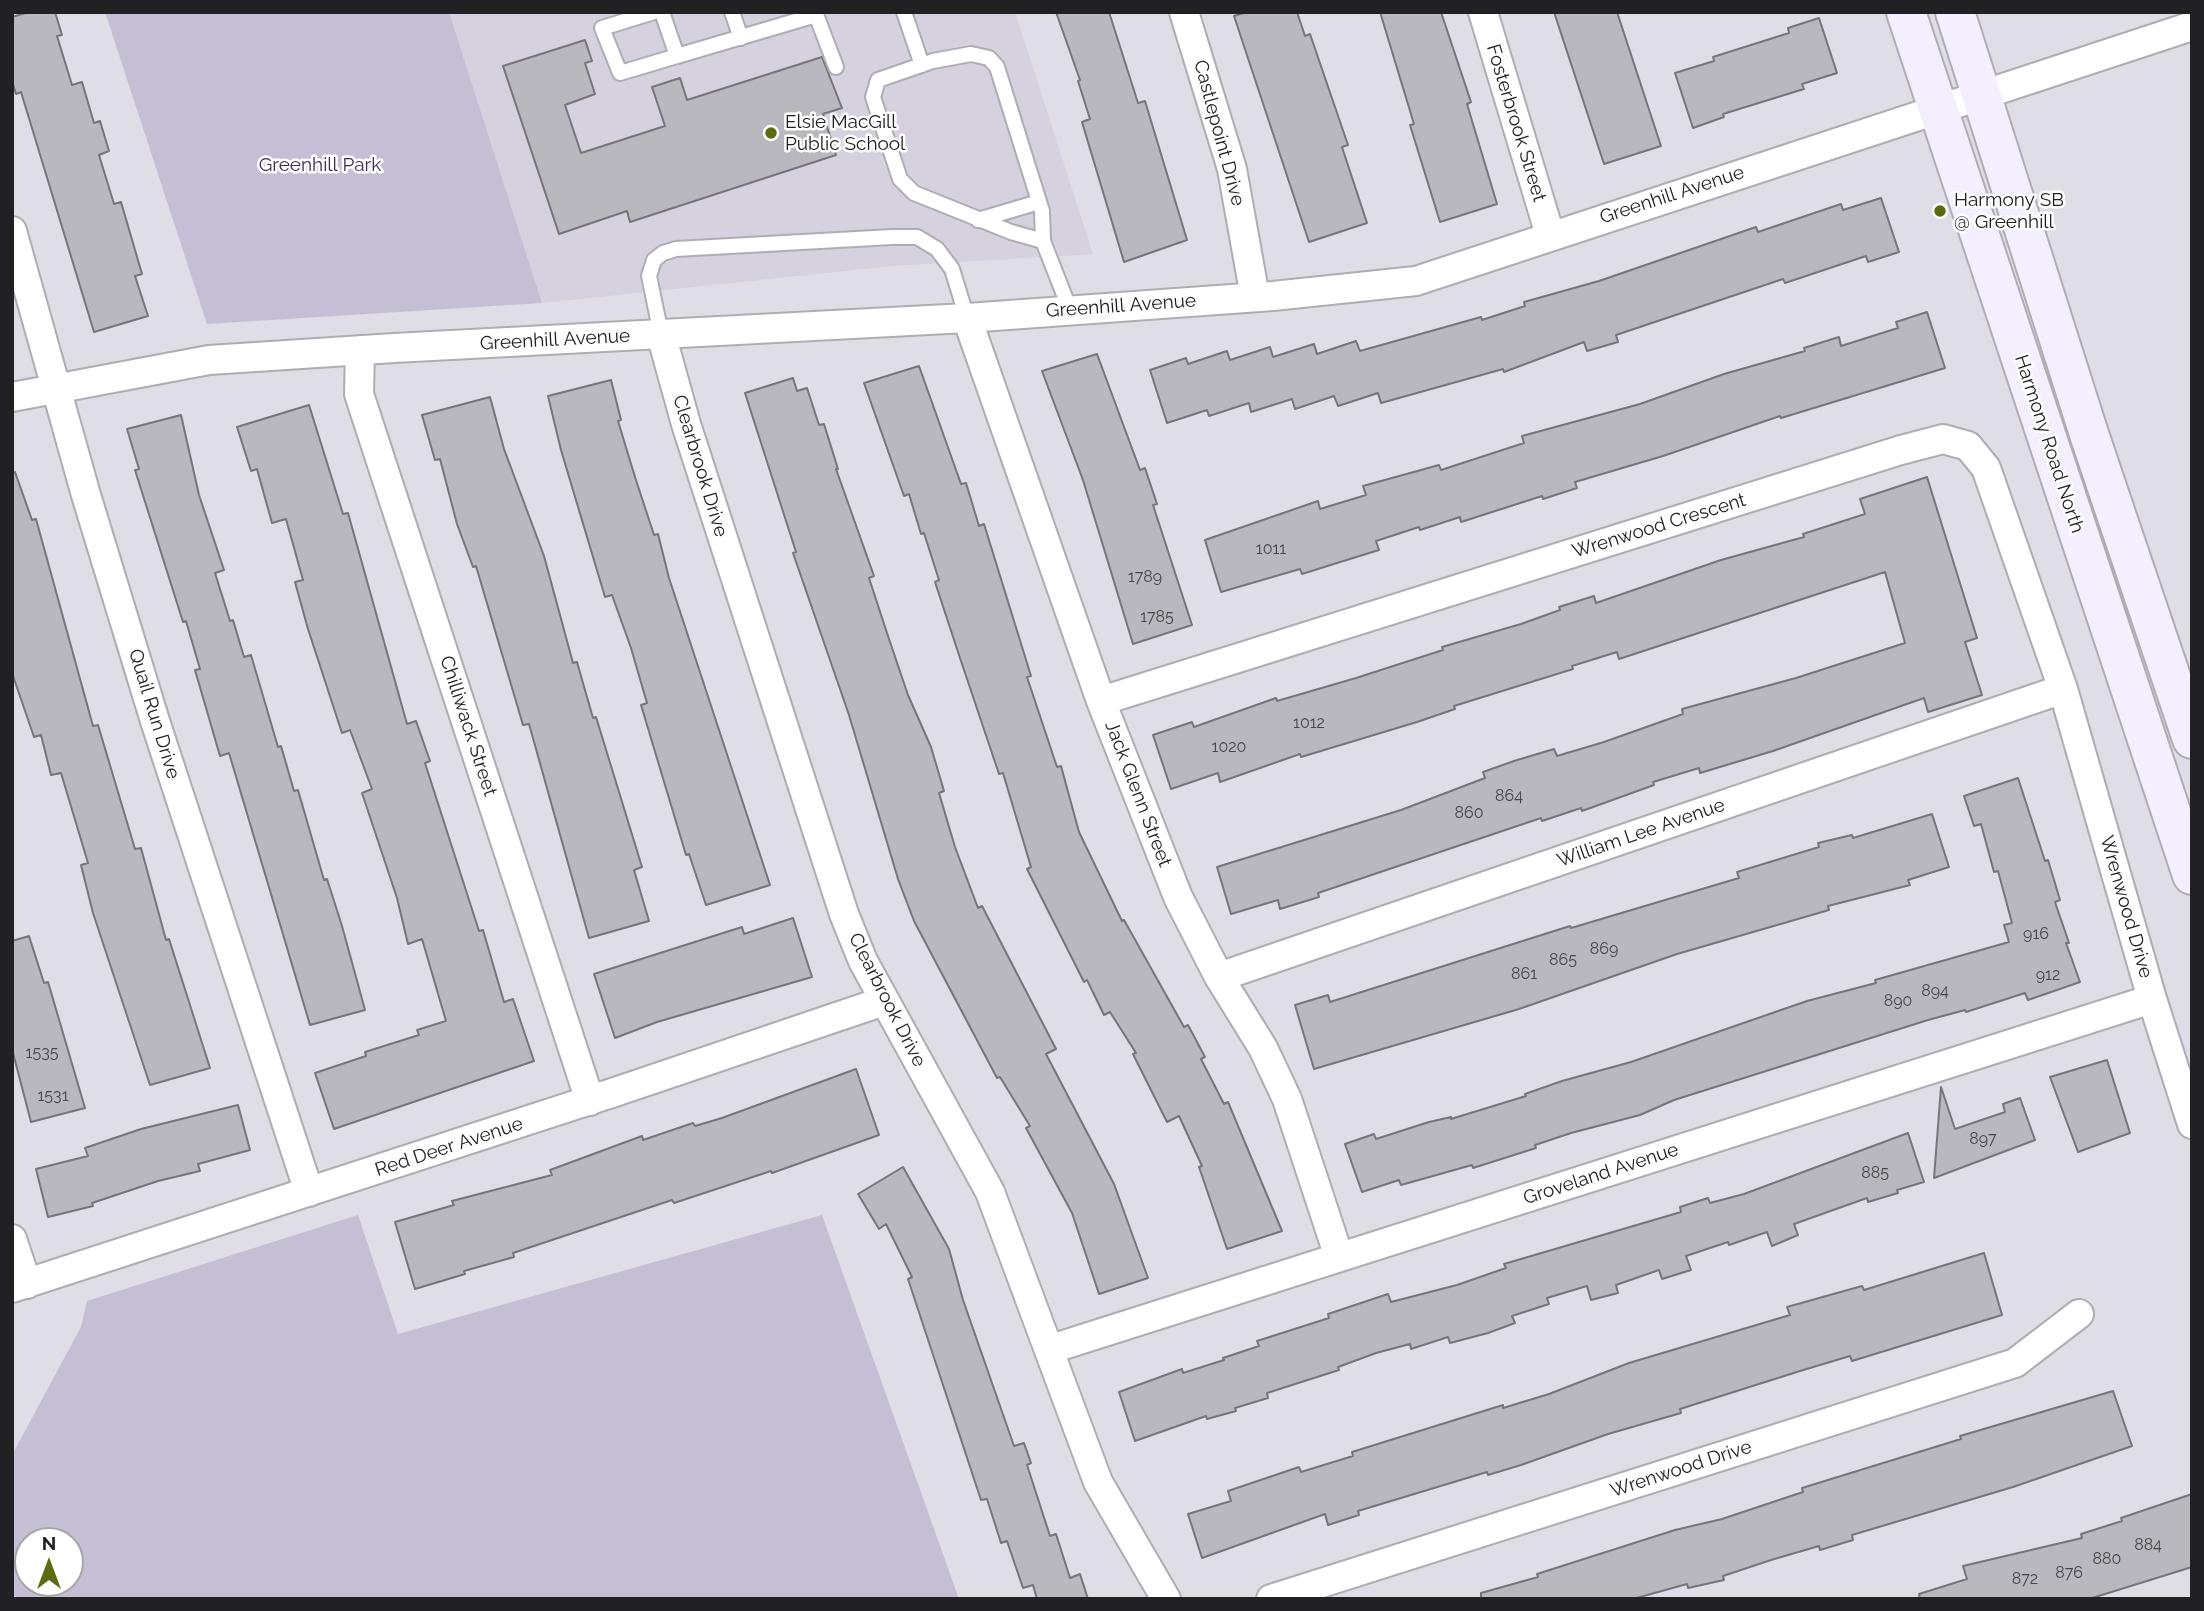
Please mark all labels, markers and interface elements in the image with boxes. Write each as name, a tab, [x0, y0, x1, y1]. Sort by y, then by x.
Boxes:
street label: Fosterbrook Street	[1481, 42, 1551, 204]
street label: Castlepoint Drive	[1189, 58, 1249, 208]
place label: Elsie MacGill Public School	[785, 111, 905, 155]
marker: Elsie MacGill Public School	[763, 125, 779, 141]
park label: Greenhill Park	[259, 154, 381, 176]
street label: Greenhill Avenue	[1597, 161, 1747, 229]
place label: Harmony SB @ Greenhill	[1954, 189, 2064, 233]
marker: Harmony SB @ Greenhill	[1932, 203, 1948, 219]
street label: Greenhill Avenue	[1045, 289, 1197, 323]
street label: Greenhill Avenue	[479, 325, 631, 355]
street label: Harmony Road North	[2009, 352, 2089, 536]
street label: Clearbrook Drive	[668, 392, 732, 540]
street label: Wrenwood Crescent	[1569, 489, 1749, 563]
house number: 1011	[1256, 539, 1286, 559]
house number: 1789	[1128, 567, 1162, 587]
house number: 1785	[1140, 607, 1174, 627]
street label: Quail Run Drive	[123, 646, 185, 782]
street label: Chilliwack Street	[435, 653, 501, 799]
house number: 1012	[1293, 713, 1325, 733]
street label: Jack Glenn Street	[1100, 718, 1176, 870]
house number: 1020	[1212, 737, 1246, 757]
house number: 864	[1495, 786, 1523, 806]
street label: William Lee Avenue	[1554, 794, 1728, 872]
house number: 860	[1455, 803, 1483, 823]
street label: Wrenwood Drive	[2095, 833, 2157, 981]
house number: 916	[2023, 924, 2049, 944]
street label: Clearbrook Drive	[843, 929, 931, 1071]
house number: 869	[1590, 939, 1618, 959]
house number: 865	[1549, 950, 1577, 970]
house number: 861	[1511, 964, 1537, 984]
house number: 912	[2036, 965, 2060, 985]
house number: 894	[1921, 981, 1949, 1001]
house number: 890	[1884, 991, 1912, 1011]
house number: 1535	[26, 1043, 58, 1063]
house number: 1531	[38, 1086, 68, 1106]
street label: Red Deer Avenue	[372, 1112, 526, 1182]
house number: 897	[1969, 1129, 1997, 1149]
street label: Groveland Avenue	[1521, 1138, 1681, 1210]
house number: 885	[1861, 1163, 1889, 1183]
street label: Wrenwood Drive	[1607, 1435, 1755, 1503]
north arrow	[14, 1527, 84, 1597]
text: N	[42, 1532, 56, 1554]
house number: 884	[2134, 1535, 2162, 1555]
house number: 880	[2093, 1549, 2121, 1569]
house number: 876	[2055, 1563, 2083, 1583]
house number: 872	[2012, 1569, 2038, 1589]

